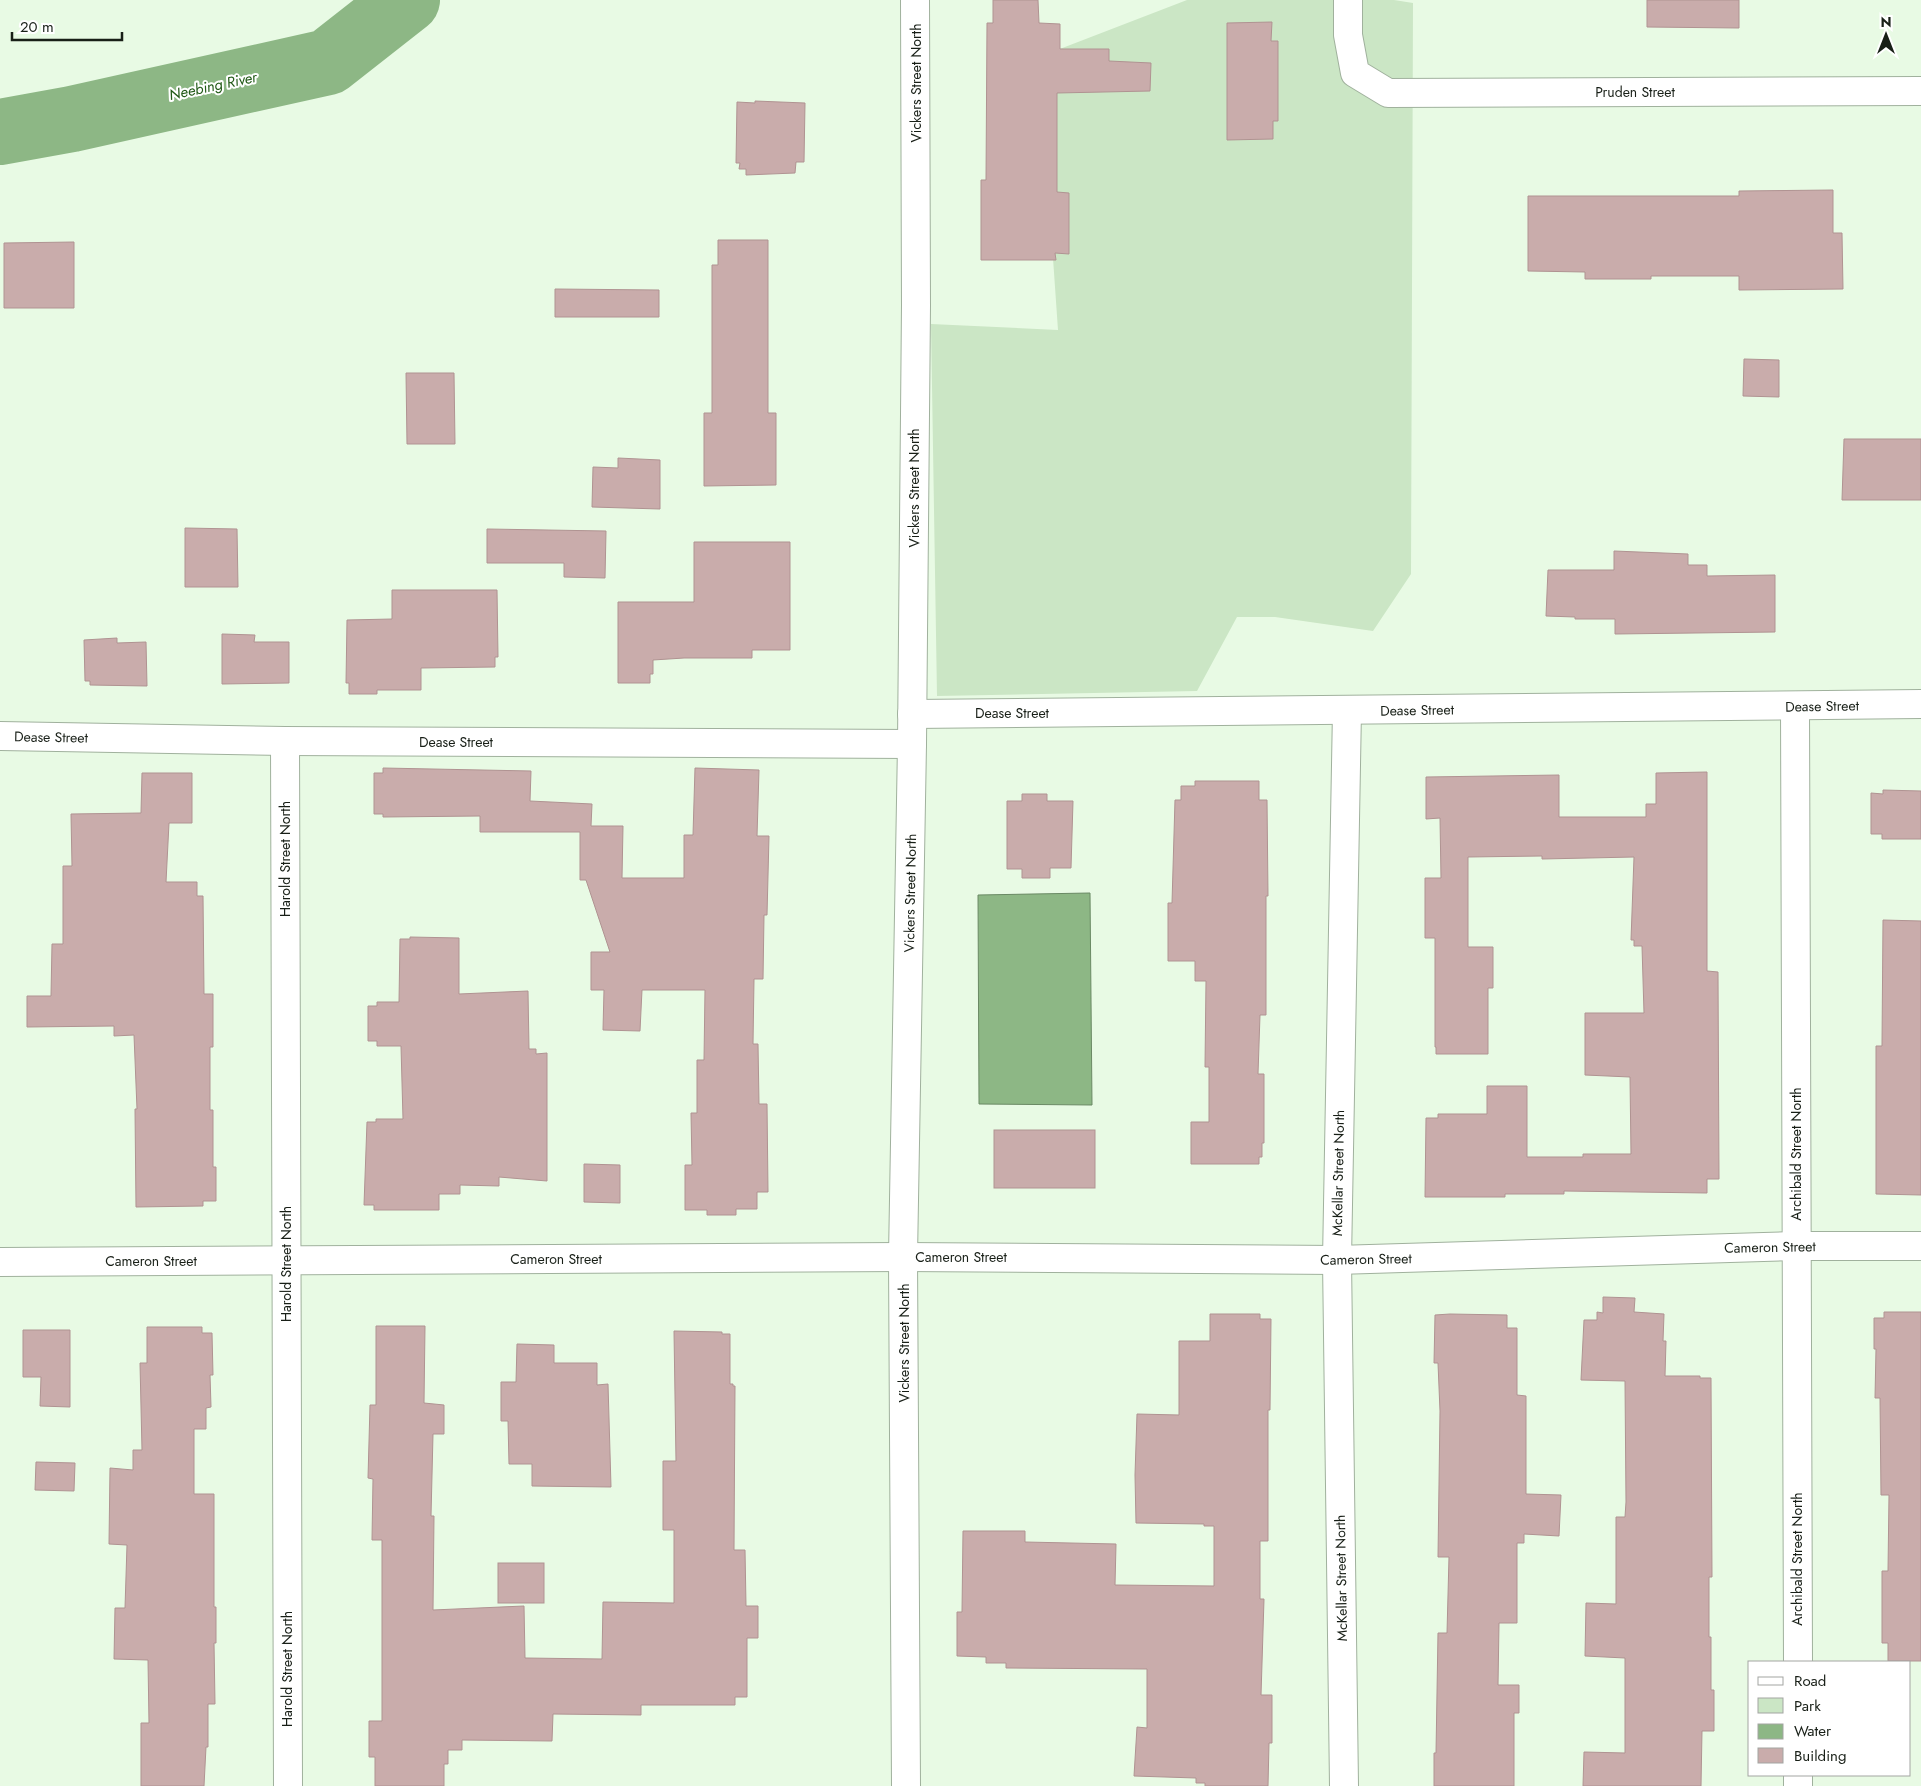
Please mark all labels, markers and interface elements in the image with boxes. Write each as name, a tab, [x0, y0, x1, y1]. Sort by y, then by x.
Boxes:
scale bar	[12, 10, 122, 42]
north arrow	[1861, 10, 1911, 60]
text: N	[1880, 12, 1892, 32]
text: 20 m	[20, 16, 54, 38]
street label: Vickers Street North	[906, 24, 926, 143]
water label: Neebing River	[167, 66, 260, 106]
street label: Pruden Street	[1595, 82, 1675, 102]
street label: Vickers Street North	[904, 429, 924, 548]
street label: Dease Street	[1785, 695, 1860, 717]
street label: Dease Street	[1380, 699, 1455, 721]
street label: Dease Street	[975, 703, 1050, 723]
street label: Dease Street	[14, 726, 89, 748]
street label: Dease Street	[419, 732, 494, 752]
street label: Harold Street North	[275, 801, 295, 917]
street label: Vickers Street North	[899, 833, 921, 953]
street label: Archibald Street North	[1786, 1087, 1806, 1221]
street label: McKellar Street North	[1327, 1110, 1349, 1236]
street label: Harold Street North	[276, 1206, 296, 1322]
street label: Cameron Street	[1724, 1236, 1817, 1258]
street label: Cameron Street	[915, 1247, 1007, 1267]
street label: Cameron Street	[1320, 1248, 1413, 1270]
street label: Cameron Street	[510, 1249, 602, 1269]
street label: Cameron Street	[105, 1251, 197, 1271]
street label: Vickers Street North	[894, 1284, 914, 1403]
street label: Archibald Street North	[1787, 1492, 1807, 1626]
street label: McKellar Street North	[1330, 1515, 1352, 1641]
street label: Harold Street North	[277, 1611, 297, 1727]
legend	[1748, 1661, 1911, 1776]
text: Road	[1794, 1670, 1826, 1692]
text: Park	[1794, 1695, 1821, 1717]
text: Water	[1794, 1720, 1832, 1742]
text: Building	[1794, 1745, 1846, 1767]

